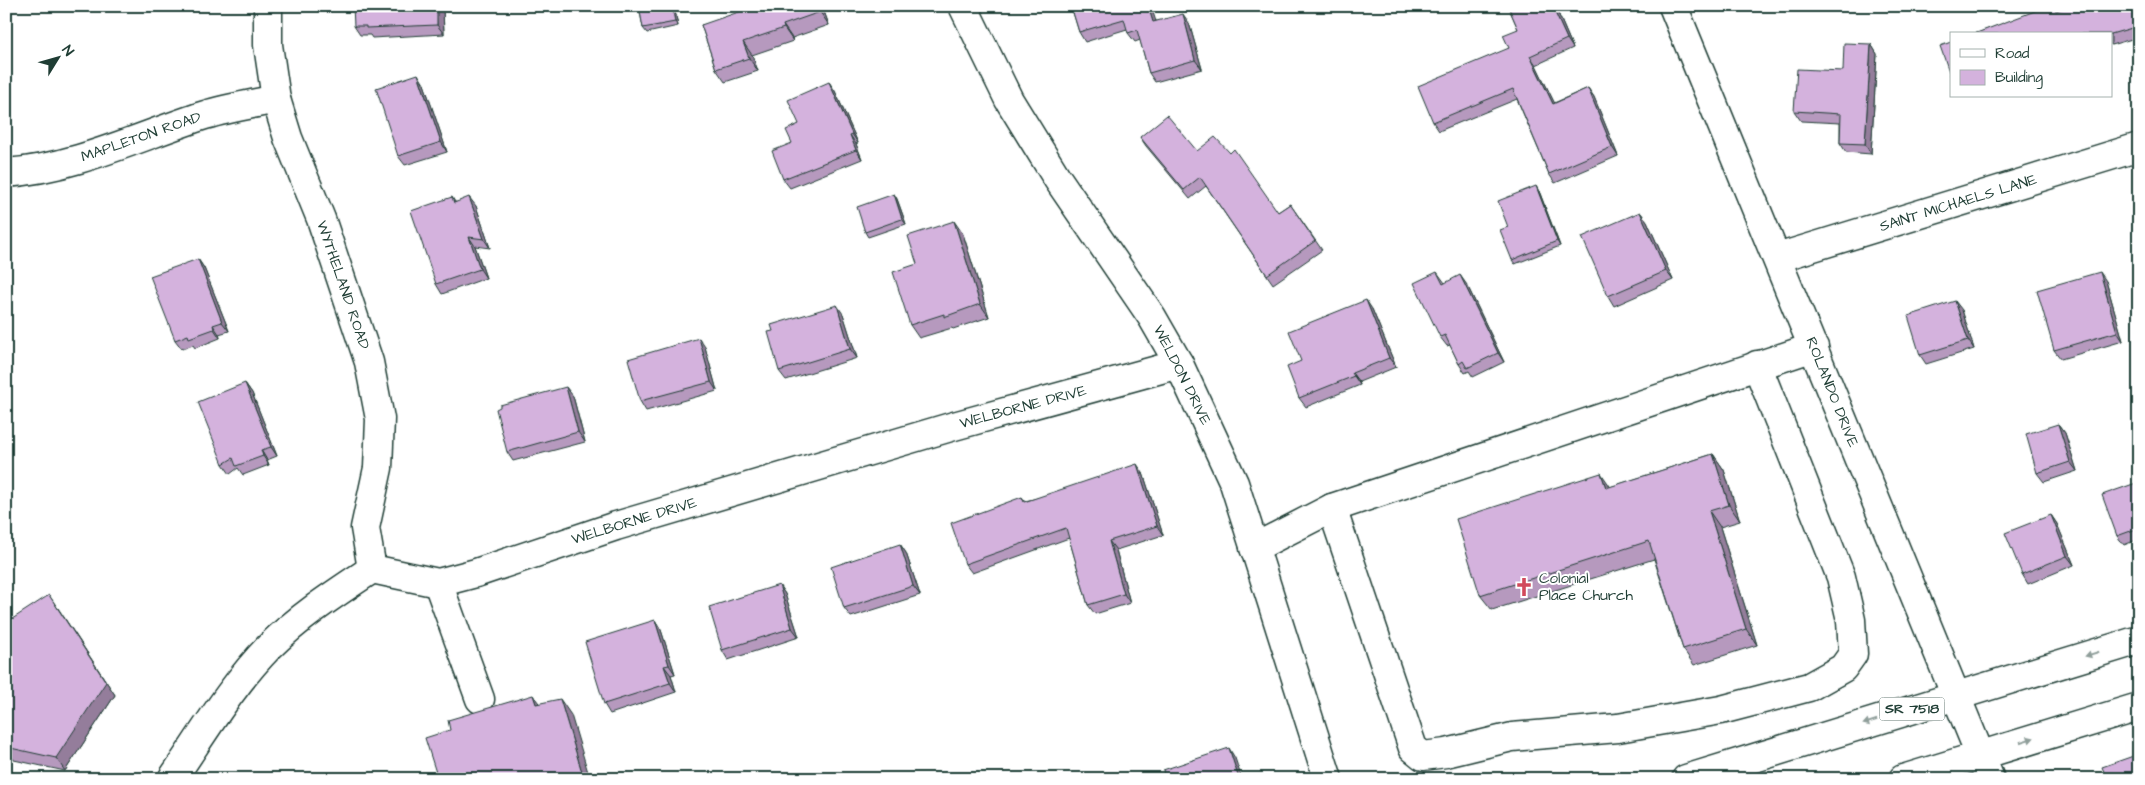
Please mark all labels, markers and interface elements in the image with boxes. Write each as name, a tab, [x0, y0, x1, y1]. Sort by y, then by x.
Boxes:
north arrow	[32, 32, 82, 82]
legend	[1950, 32, 2112, 98]
text: N	[57, 41, 78, 60]
text: Road	[1995, 43, 2030, 64]
text: Building	[1995, 67, 2043, 89]
street label: MAPLETON ROAD	[78, 107, 204, 167]
street label: SAINT MICHAELS LANE	[1877, 169, 2039, 237]
street label: WYTHELAND ROAD	[311, 218, 375, 352]
street label: WELDON DRIVE	[1148, 321, 1216, 429]
street label: ROLANDO DRIVE	[1800, 334, 1864, 450]
street label: WELBORNE DRIVE	[957, 380, 1089, 434]
street label: WELBORNE DRIVE	[569, 492, 699, 550]
place label: Colonial Place Church	[1539, 568, 1634, 606]
church icon: Colonial Place Church	[1513, 576, 1535, 598]
one-way arrow	[2084, 650, 2099, 658]
road number: SR 7518	[1880, 698, 1944, 721]
one-way arrow	[1862, 719, 1877, 727]
one-way arrow	[2020, 736, 2035, 744]

